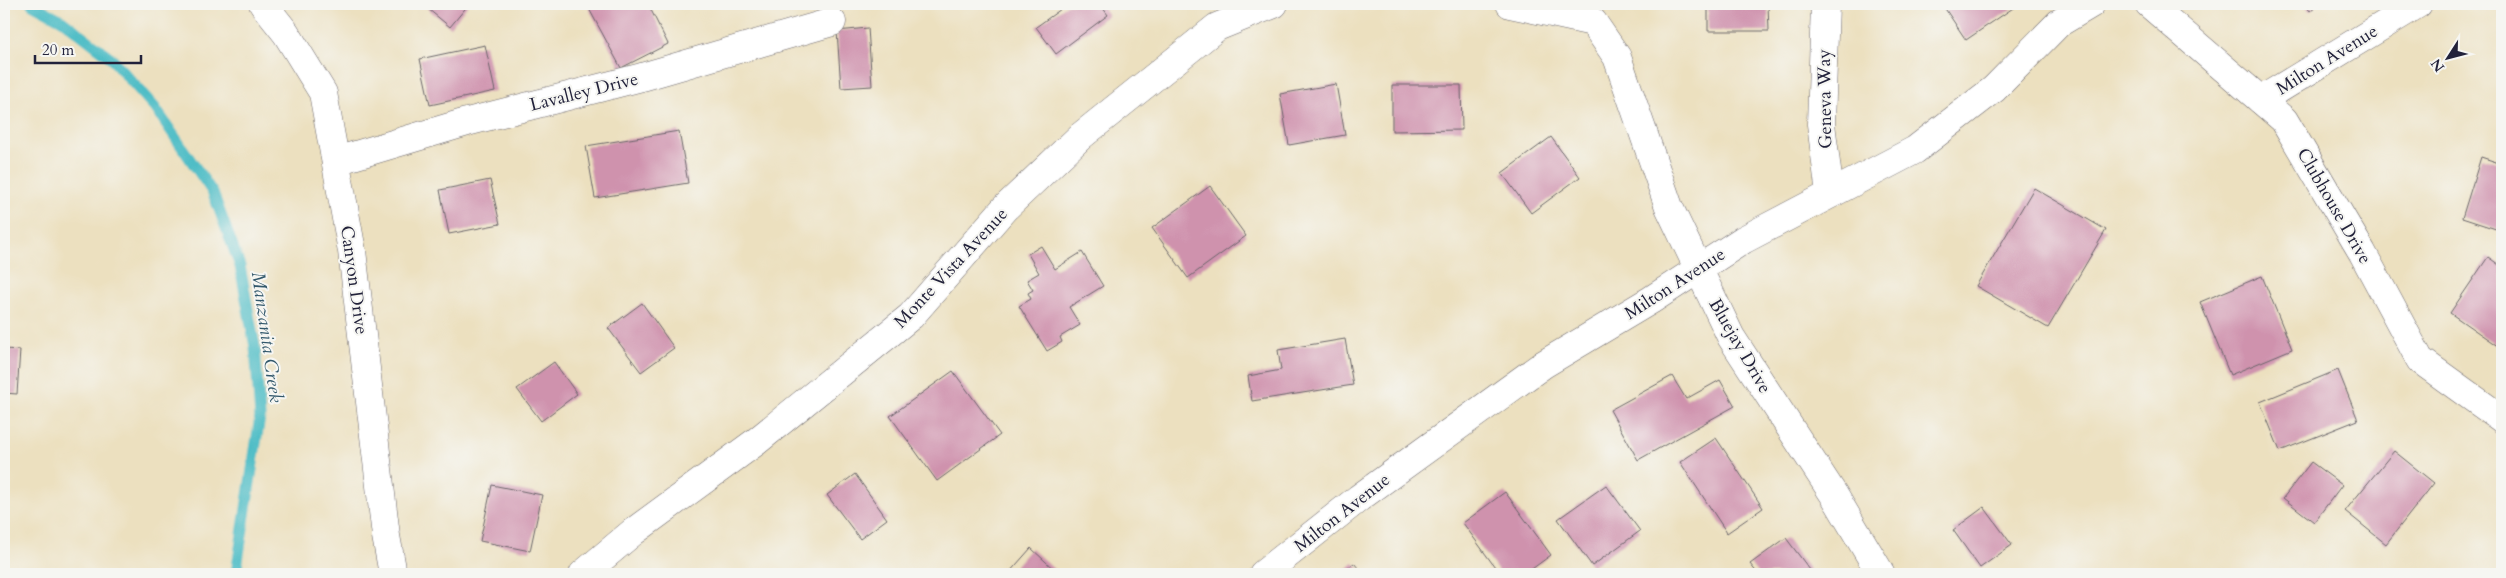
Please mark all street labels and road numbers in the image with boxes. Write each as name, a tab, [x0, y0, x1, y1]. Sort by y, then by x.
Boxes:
street label: Milton Avenue	[2271, 19, 2383, 101]
street label: Geneva Way	[1812, 48, 1838, 149]
street label: Lavalley Drive	[527, 66, 641, 118]
street label: Clubhouse Drive	[2291, 143, 2377, 269]
street label: Monte Vista Avenue	[888, 202, 1014, 334]
street label: Canyon Drive	[334, 224, 374, 336]
street label: Milton Avenue	[1620, 242, 1730, 326]
street label: Bluejay Drive	[1703, 294, 1777, 398]
street label: Milton Avenue	[1289, 468, 1395, 558]

